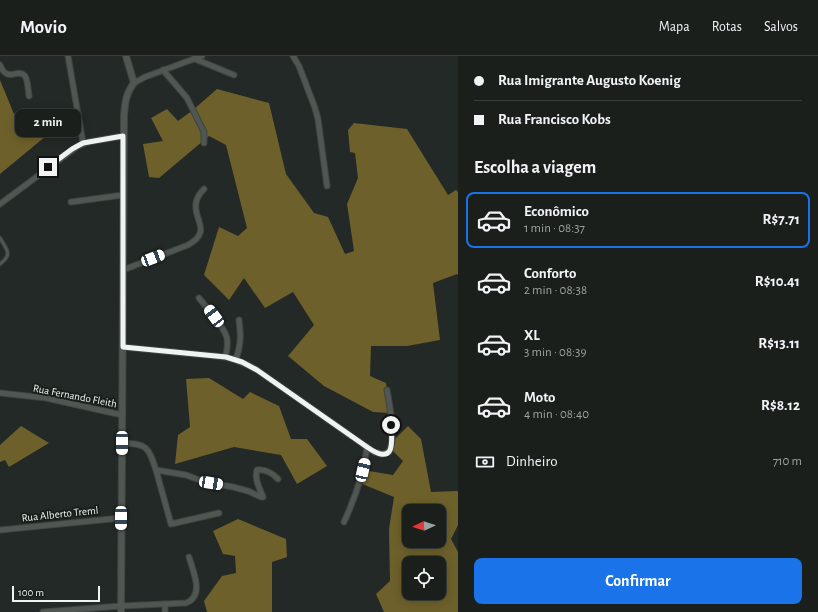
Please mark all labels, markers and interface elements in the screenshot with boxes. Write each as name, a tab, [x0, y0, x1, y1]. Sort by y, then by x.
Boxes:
text: Movio	[20, 18, 67, 37]
text: Mapa	[659, 20, 690, 34]
text: Rotas	[712, 20, 742, 34]
text: Salvos	[764, 20, 798, 34]
text: Rua Imigrante Augusto Koenig	[498, 73, 681, 88]
callout: 2 min	[15, 109, 81, 137]
text: Rua Francisco Kobs	[498, 112, 611, 127]
text: 2 min	[34, 116, 62, 129]
route end	[39, 158, 57, 176]
text: Escolha a viagem	[474, 159, 596, 177]
icon: car	[476, 202, 512, 238]
text: Econômico	[524, 204, 589, 219]
text: R$7.71	[763, 212, 800, 227]
text: 1 min · 08:37	[524, 222, 585, 235]
car	[140, 248, 166, 268]
icon: car	[476, 264, 512, 300]
text: Conforto	[524, 266, 576, 281]
text: R$10.41	[755, 274, 800, 289]
text: 2 min · 08:38	[524, 284, 587, 297]
car	[202, 303, 226, 329]
icon: car	[476, 326, 512, 362]
text: XL	[524, 328, 540, 343]
text: R$13.11	[758, 336, 800, 351]
text: 3 min · 08:39	[524, 346, 587, 359]
street label: Rua Fernando Fleith	[32, 382, 118, 410]
icon: car	[476, 388, 512, 424]
text: Moto	[524, 390, 556, 405]
text: R$8.12	[761, 398, 800, 413]
text: 4 min · 08:40	[524, 408, 589, 421]
route start	[382, 416, 400, 434]
car	[116, 431, 128, 455]
icon: cash	[474, 451, 496, 473]
text: Dinheiro	[506, 454, 558, 469]
text: 710 m	[773, 455, 802, 468]
car	[354, 457, 372, 483]
car	[198, 475, 224, 491]
street label: Rua Alberto Treml	[21, 504, 99, 524]
north arrow	[402, 504, 446, 548]
map controls	[402, 504, 446, 600]
car	[115, 506, 127, 530]
button: locate	[402, 556, 446, 600]
button: Confirmar	[474, 558, 802, 604]
scale bar	[12, 584, 100, 603]
text: 100 m	[18, 587, 44, 598]

